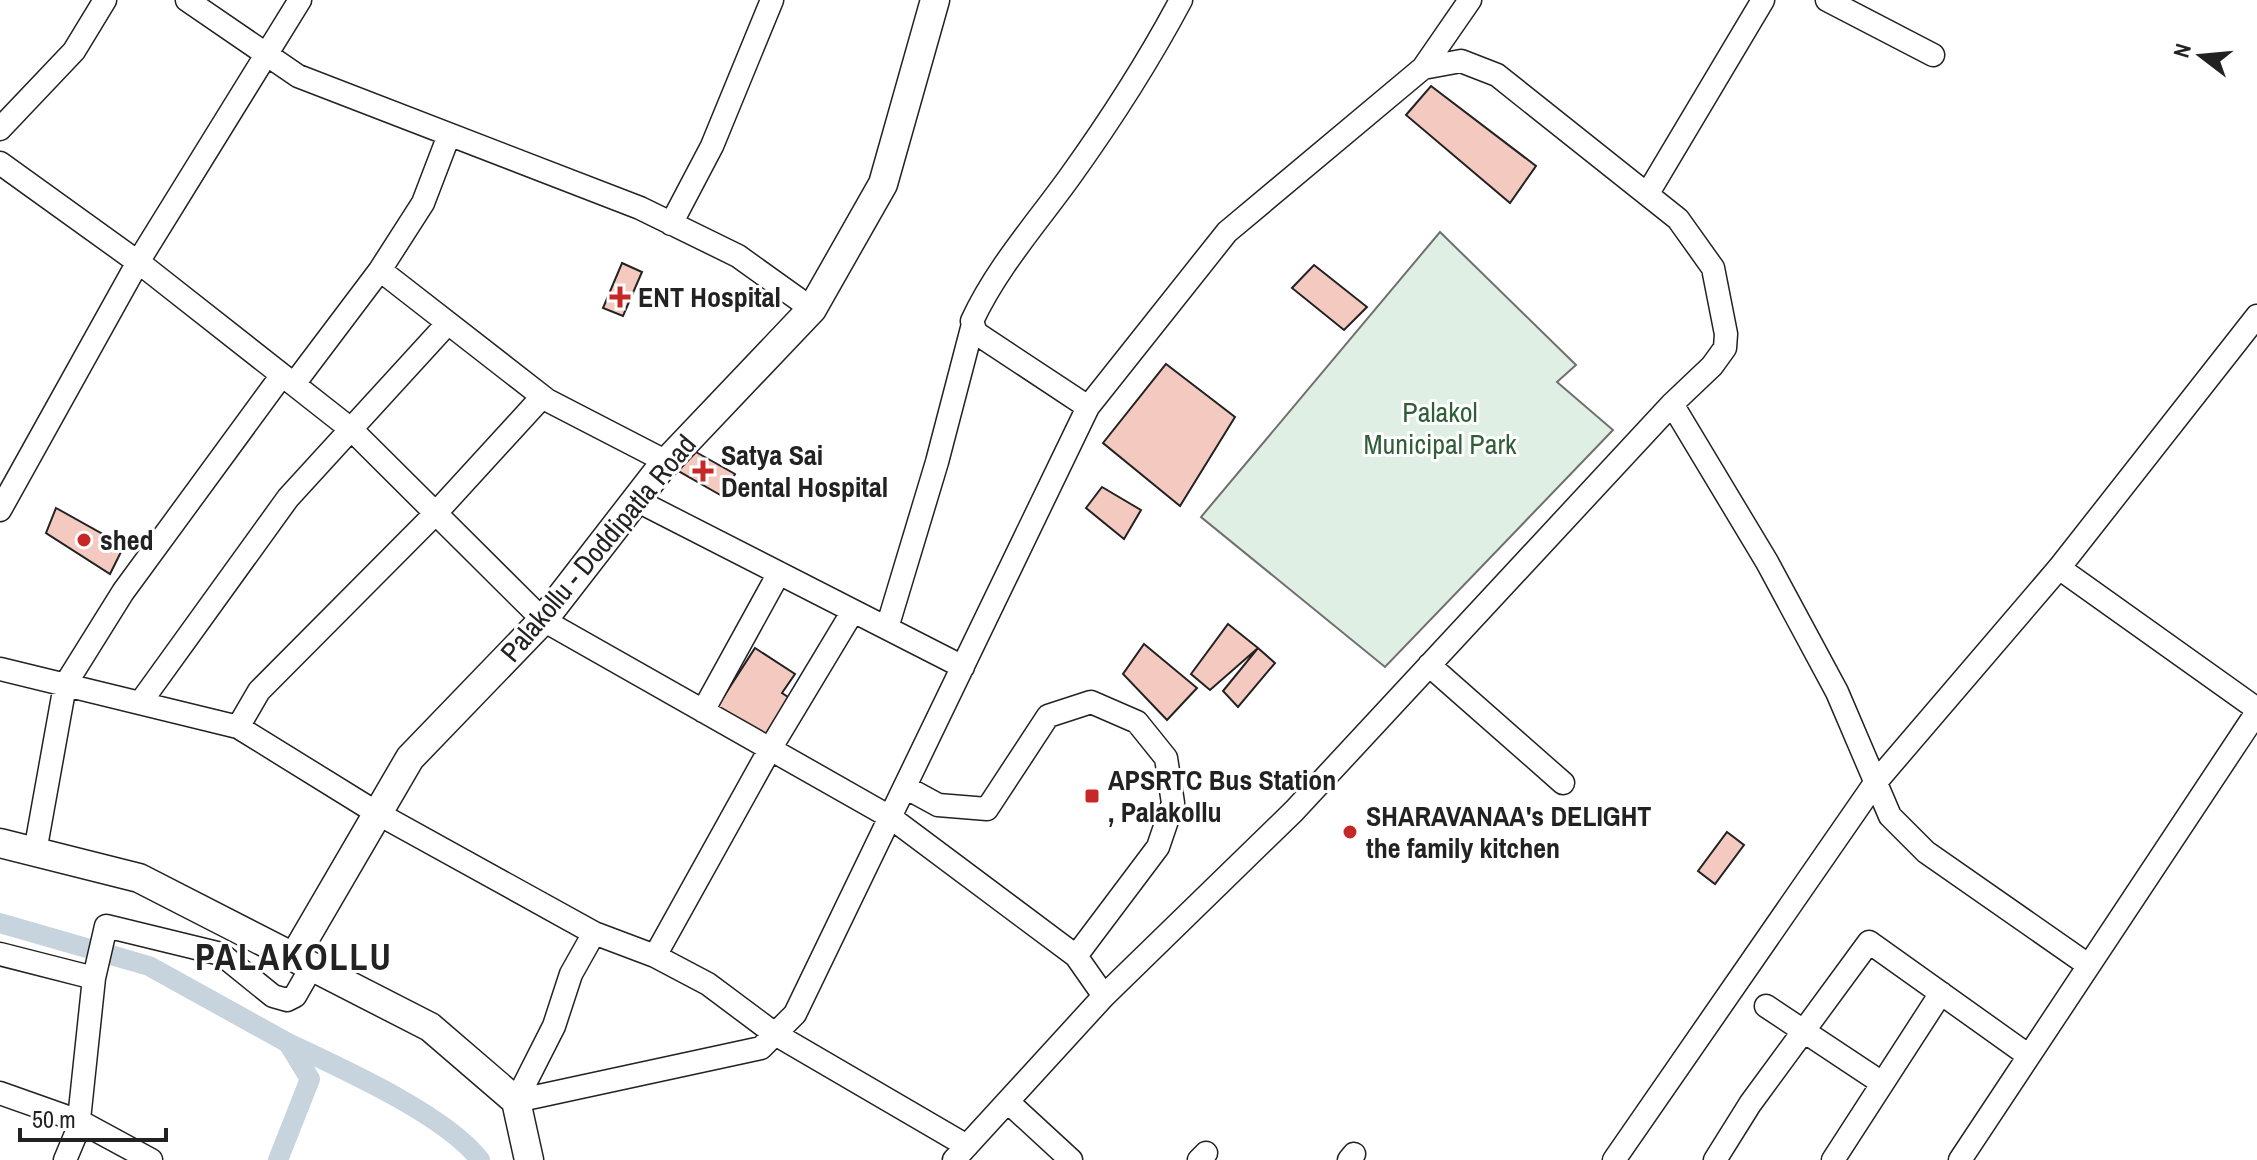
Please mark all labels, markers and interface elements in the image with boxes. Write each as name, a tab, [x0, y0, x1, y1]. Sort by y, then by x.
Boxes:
north arrow	[2161, 16, 2241, 96]
text: N	[2166, 40, 2198, 61]
place label: ENT Hospital	[638, 278, 781, 316]
marker: ENT Hospital	[609, 286, 631, 308]
park label: Palakol Municipal Park	[1363, 393, 1517, 463]
street label: Palakollu - Doddipatla Road	[492, 426, 704, 670]
place label: Satya Sai Dental Hospital	[721, 436, 888, 506]
marker: Satya Sai Dental Hospital	[692, 460, 714, 482]
place label: shed	[100, 521, 154, 559]
marker: shed	[75, 531, 93, 549]
place label: APSRTC Bus Station , Palakollu	[1108, 761, 1336, 831]
marker: APSRTC Bus Station , Palakollu	[1083, 787, 1101, 805]
place label: SHARAVANAA's DELIGHT the family kitchen	[1366, 797, 1651, 867]
marker: SHARAVANAA's DELIGHT the family kitchen	[1341, 823, 1359, 841]
district label: PALAKOLLU	[195, 933, 393, 981]
scale bar	[20, 1092, 166, 1142]
text: 50 m	[32, 1103, 76, 1135]

